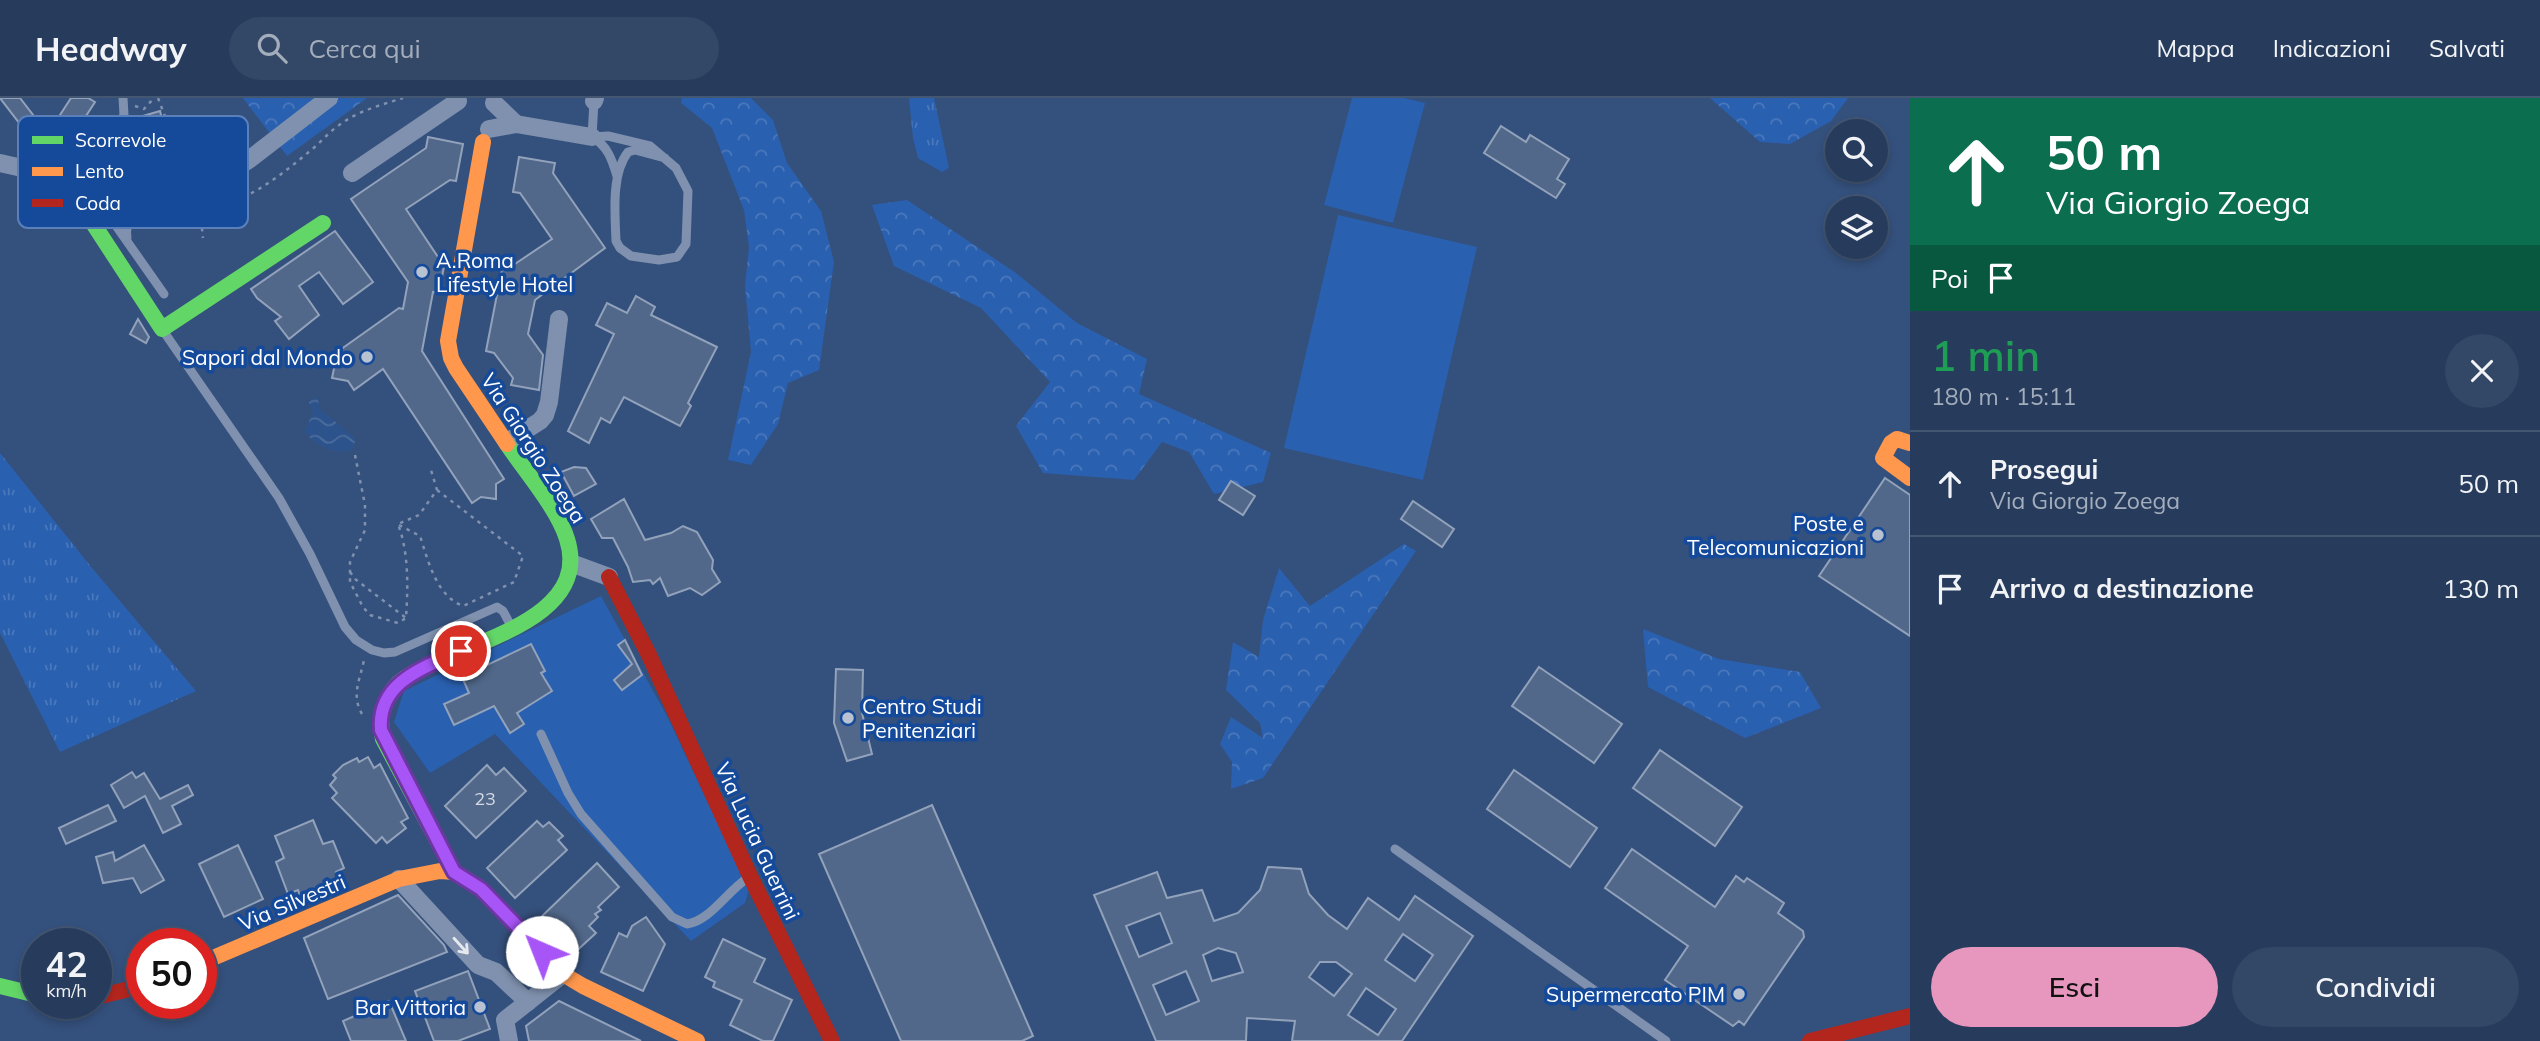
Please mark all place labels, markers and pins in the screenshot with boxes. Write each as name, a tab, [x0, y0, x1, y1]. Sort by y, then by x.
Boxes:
place label: A.Roma Lifestyle Hotel	[436, 247, 573, 297]
marker: A.Roma Lifestyle Hotel	[414, 264, 430, 280]
place label: Sapori dal Mondo	[182, 344, 353, 370]
marker: Sapori dal Mondo	[359, 349, 375, 365]
place label: Poste e Telecomunicazioni	[1687, 510, 1864, 560]
marker: Poste e Telecomunicazioni	[1870, 527, 1886, 543]
pin	[431, 621, 491, 681]
place label: Centro Studi Penitenziari	[862, 693, 982, 743]
marker: Centro Studi Penitenziari	[840, 710, 856, 726]
place label: Supermercato PIM	[1546, 981, 1725, 1007]
marker: Supermercato PIM	[1731, 986, 1747, 1002]
place label: Bar Vittoria	[355, 994, 466, 1020]
marker: Bar Vittoria	[472, 999, 488, 1015]

